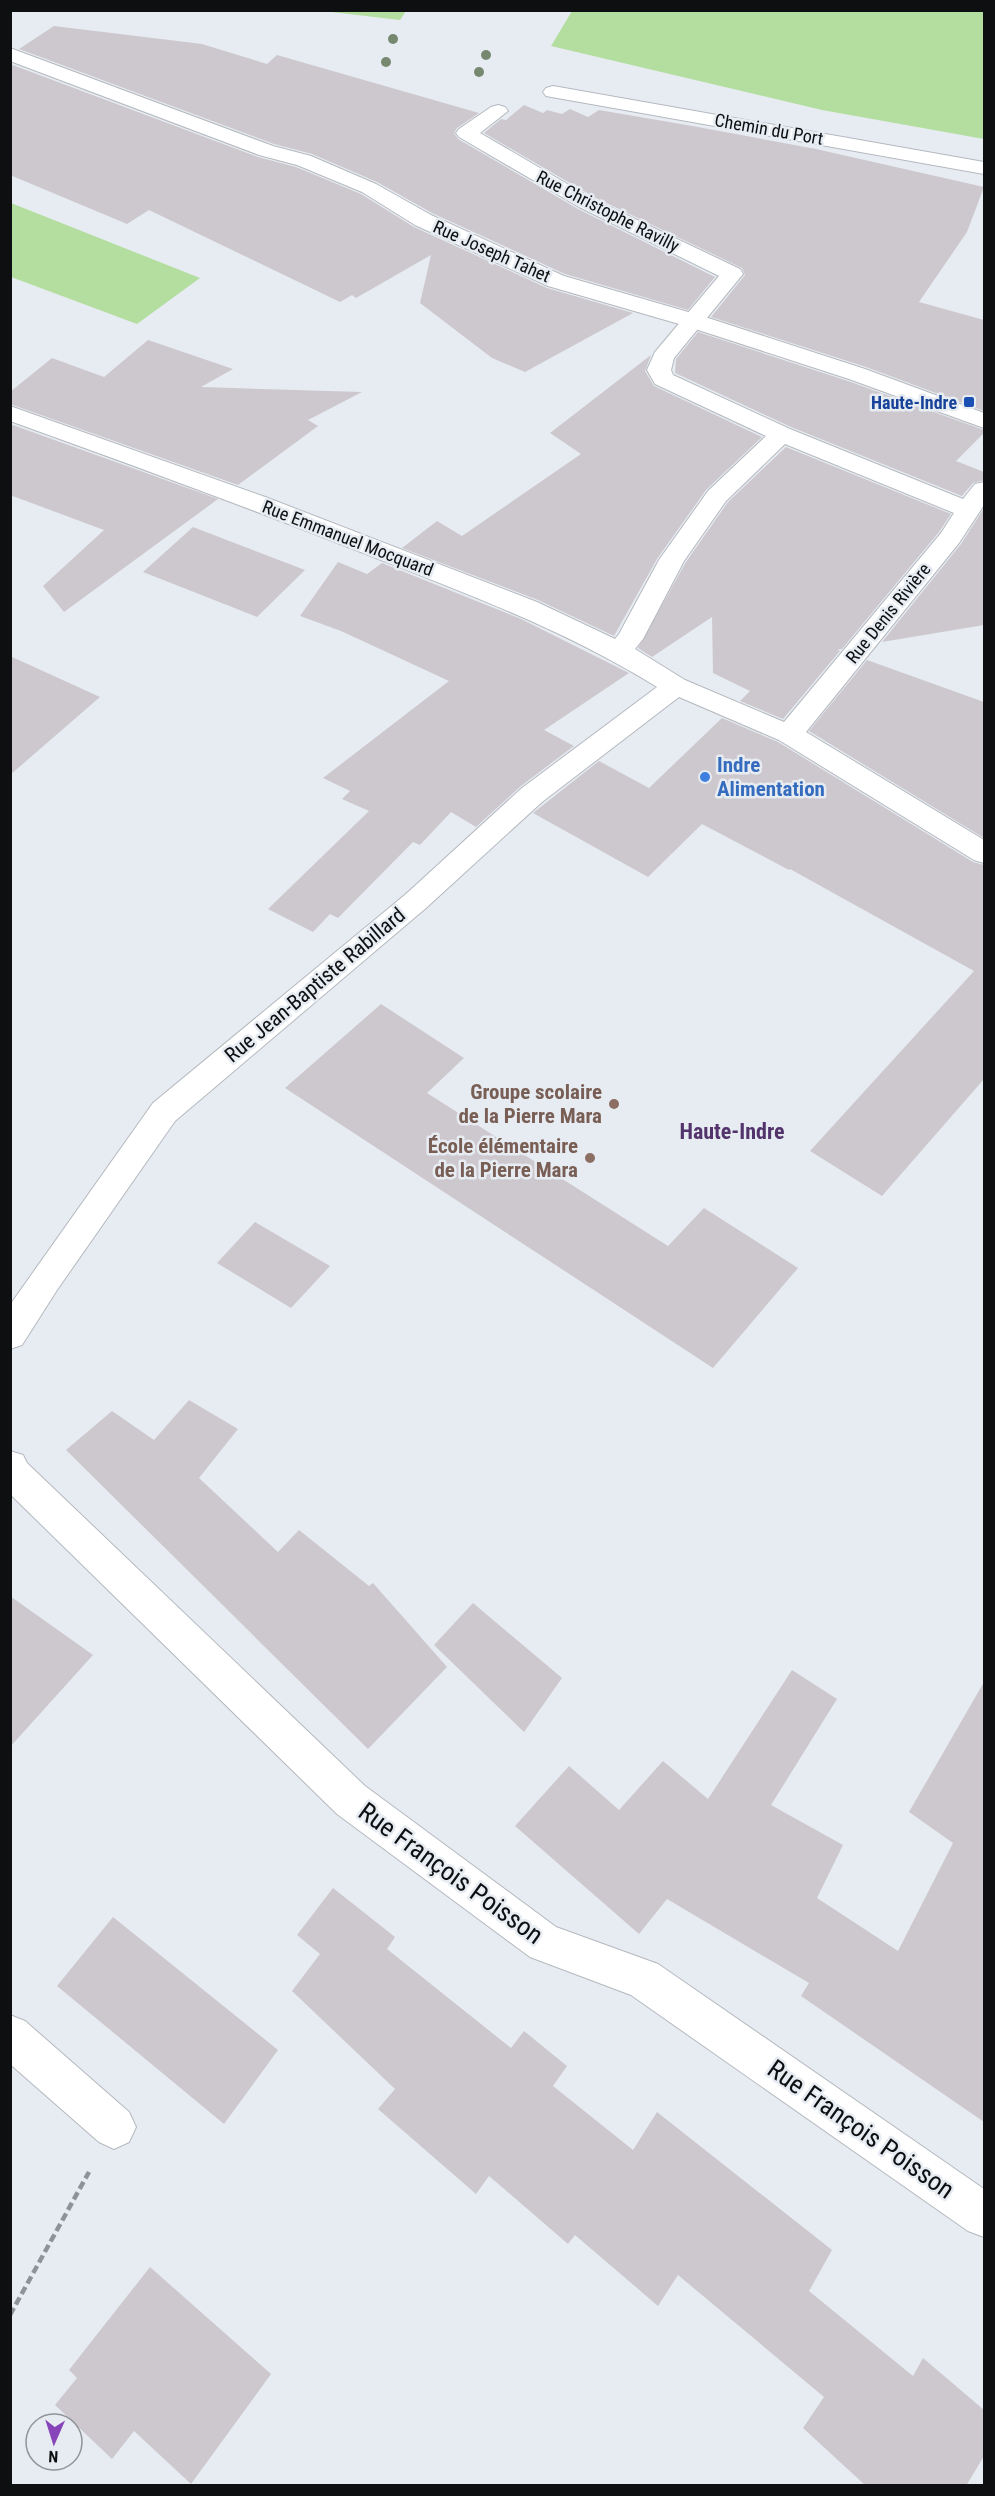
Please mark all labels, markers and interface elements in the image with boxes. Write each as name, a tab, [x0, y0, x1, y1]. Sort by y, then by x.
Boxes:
street label: Chemin du Port	[713, 109, 825, 149]
street label: Rue Christophe Ravilly	[533, 166, 683, 256]
street label: Rue Joseph Tahet	[430, 216, 554, 286]
place label: Haute-Indre	[871, 392, 957, 413]
marker: Haute-Indre	[962, 395, 976, 409]
street label: Rue Emmanuel Mocquard	[260, 496, 436, 580]
street label: Rue Denis Rivière	[841, 559, 935, 667]
place label: Indre Alimentation	[717, 753, 825, 801]
marker: Indre Alimentation	[698, 770, 712, 784]
street label: Rue Jean-Baptiste Rabillard	[220, 903, 410, 1067]
place label: Groupe scolaire de la Pierre Mara	[458, 1080, 602, 1128]
marker: Groupe scolaire de la Pierre Mara	[607, 1097, 621, 1111]
district label: Haute-Indre	[679, 1119, 785, 1144]
place label: École élémentaire de la Pierre Mara	[428, 1134, 578, 1182]
marker: École élémentaire de la Pierre Mara	[583, 1151, 597, 1165]
street label: Rue François Poisson	[353, 1796, 549, 1950]
street label: Rue François Poisson	[762, 2053, 960, 2205]
north arrow	[24, 2412, 84, 2472]
text: N	[48, 2447, 59, 2466]

